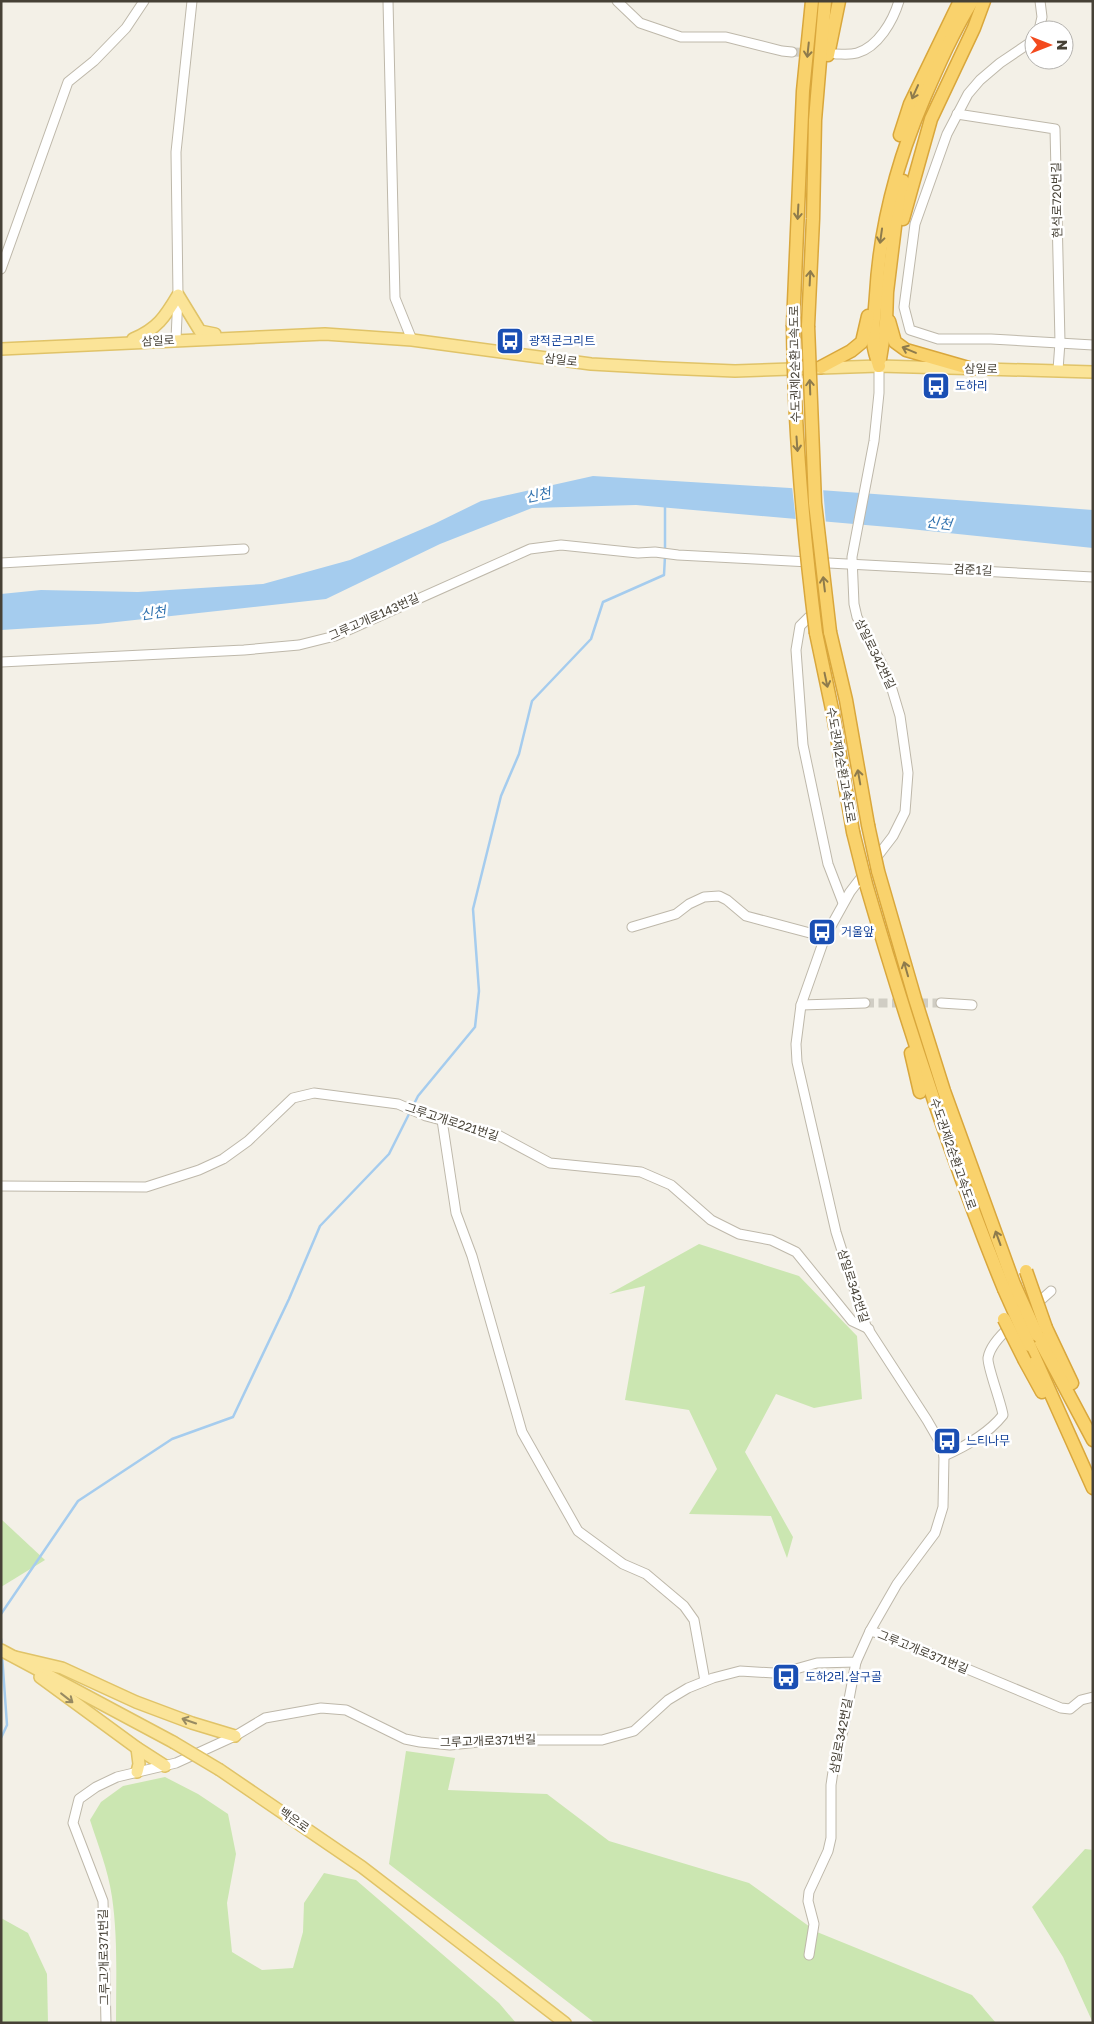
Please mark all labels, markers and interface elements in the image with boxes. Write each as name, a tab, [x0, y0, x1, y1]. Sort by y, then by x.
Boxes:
north arrow	[1024, 20, 1074, 70]
text: N	[1054, 40, 1071, 50]
one-way arrow	[803, 41, 813, 57]
one-way arrow	[910, 84, 919, 99]
street label: 현석로720번길	[1048, 162, 1065, 238]
one-way arrow	[794, 204, 803, 220]
one-way arrow	[876, 228, 886, 244]
one-way arrow	[806, 270, 815, 286]
street label: 수도권제2순환고속도로	[786, 305, 803, 423]
bus stop icon: 광적콘크리트	[495, 326, 525, 356]
street label: 삼일로	[141, 332, 175, 349]
place label: 광적콘크리트	[529, 333, 595, 348]
one-way arrow	[902, 345, 917, 354]
street label: 삼일로	[544, 350, 578, 369]
street label: 삼일로	[964, 361, 998, 376]
bus stop icon: 도하리	[921, 371, 951, 401]
place label: 도하리	[955, 378, 988, 393]
one-way arrow	[805, 379, 814, 395]
one-way arrow	[792, 436, 801, 452]
water label: 신천	[524, 483, 553, 506]
water label: 신천	[925, 512, 954, 533]
street label: 검준1길	[953, 561, 993, 578]
one-way arrow	[819, 576, 829, 592]
street label: 그루고개로143번길	[326, 590, 421, 643]
water label: 신천	[139, 602, 168, 623]
street label: 삼일로342번길	[852, 616, 899, 691]
one-way arrow	[821, 672, 831, 688]
street label: 수도권제2순환고속도로	[824, 706, 859, 824]
one-way arrow	[854, 770, 864, 786]
bus stop icon: 거울앞	[807, 917, 837, 947]
place label: 거울앞	[841, 924, 874, 939]
one-way arrow	[901, 961, 911, 977]
street label: 수도권제2순환고속도로	[927, 1096, 980, 1212]
street label: 그루고개로221번길	[404, 1099, 501, 1144]
one-way arrow	[993, 1231, 1002, 1247]
street label: 삼일로342번길	[835, 1247, 872, 1325]
bus stop icon: 느티나무	[932, 1426, 962, 1456]
place label: 느티나무	[966, 1433, 1010, 1448]
street label: 그루고개로371번길	[876, 1627, 971, 1677]
bus stop icon: 도하2리.살구골	[771, 1662, 801, 1692]
place label: 도하2리.살구골	[805, 1669, 882, 1684]
one-way arrow	[60, 1692, 73, 1703]
street label: 삼일로342번길	[826, 1697, 855, 1775]
one-way arrow	[181, 1716, 197, 1725]
street label: 그루고개로371번길	[440, 1731, 536, 1750]
street label: 백은로	[276, 1804, 312, 1835]
street label: 그루고개로371번길	[95, 1909, 112, 2005]

